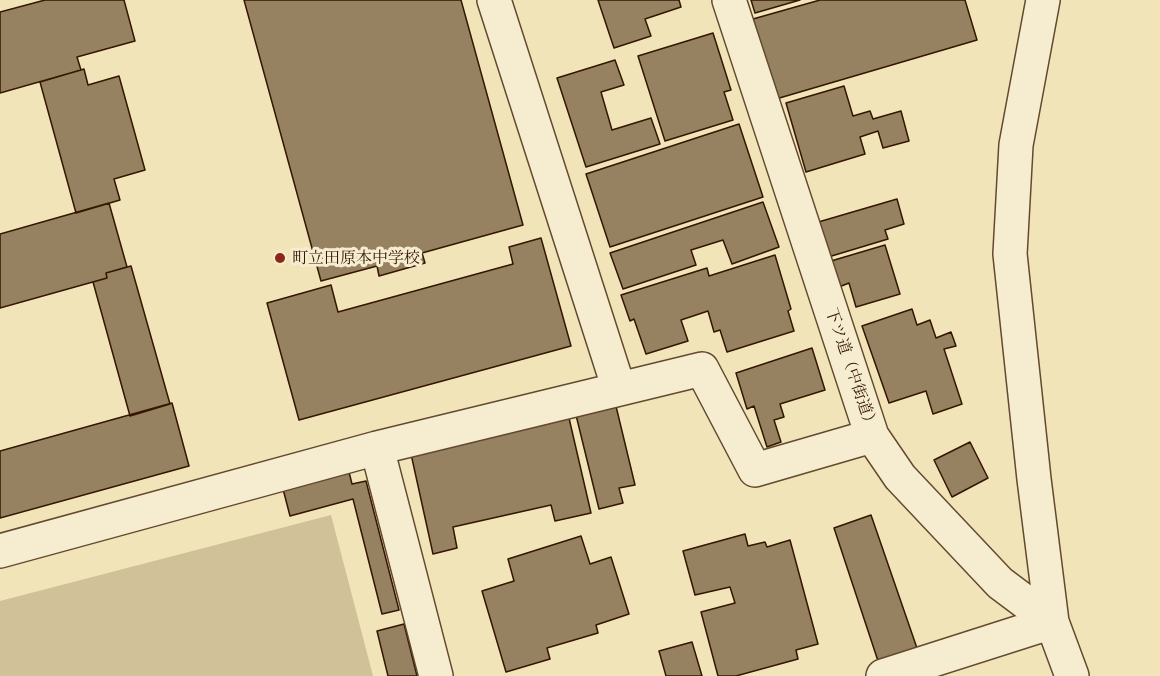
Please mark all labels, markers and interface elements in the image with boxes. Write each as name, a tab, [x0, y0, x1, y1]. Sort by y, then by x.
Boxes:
place label: 町立田原本中学校	[292, 248, 420, 268]
marker: 町立田原本中学校	[273, 251, 287, 265]
street label: 下ツ道（中街道）	[821, 305, 881, 433]

